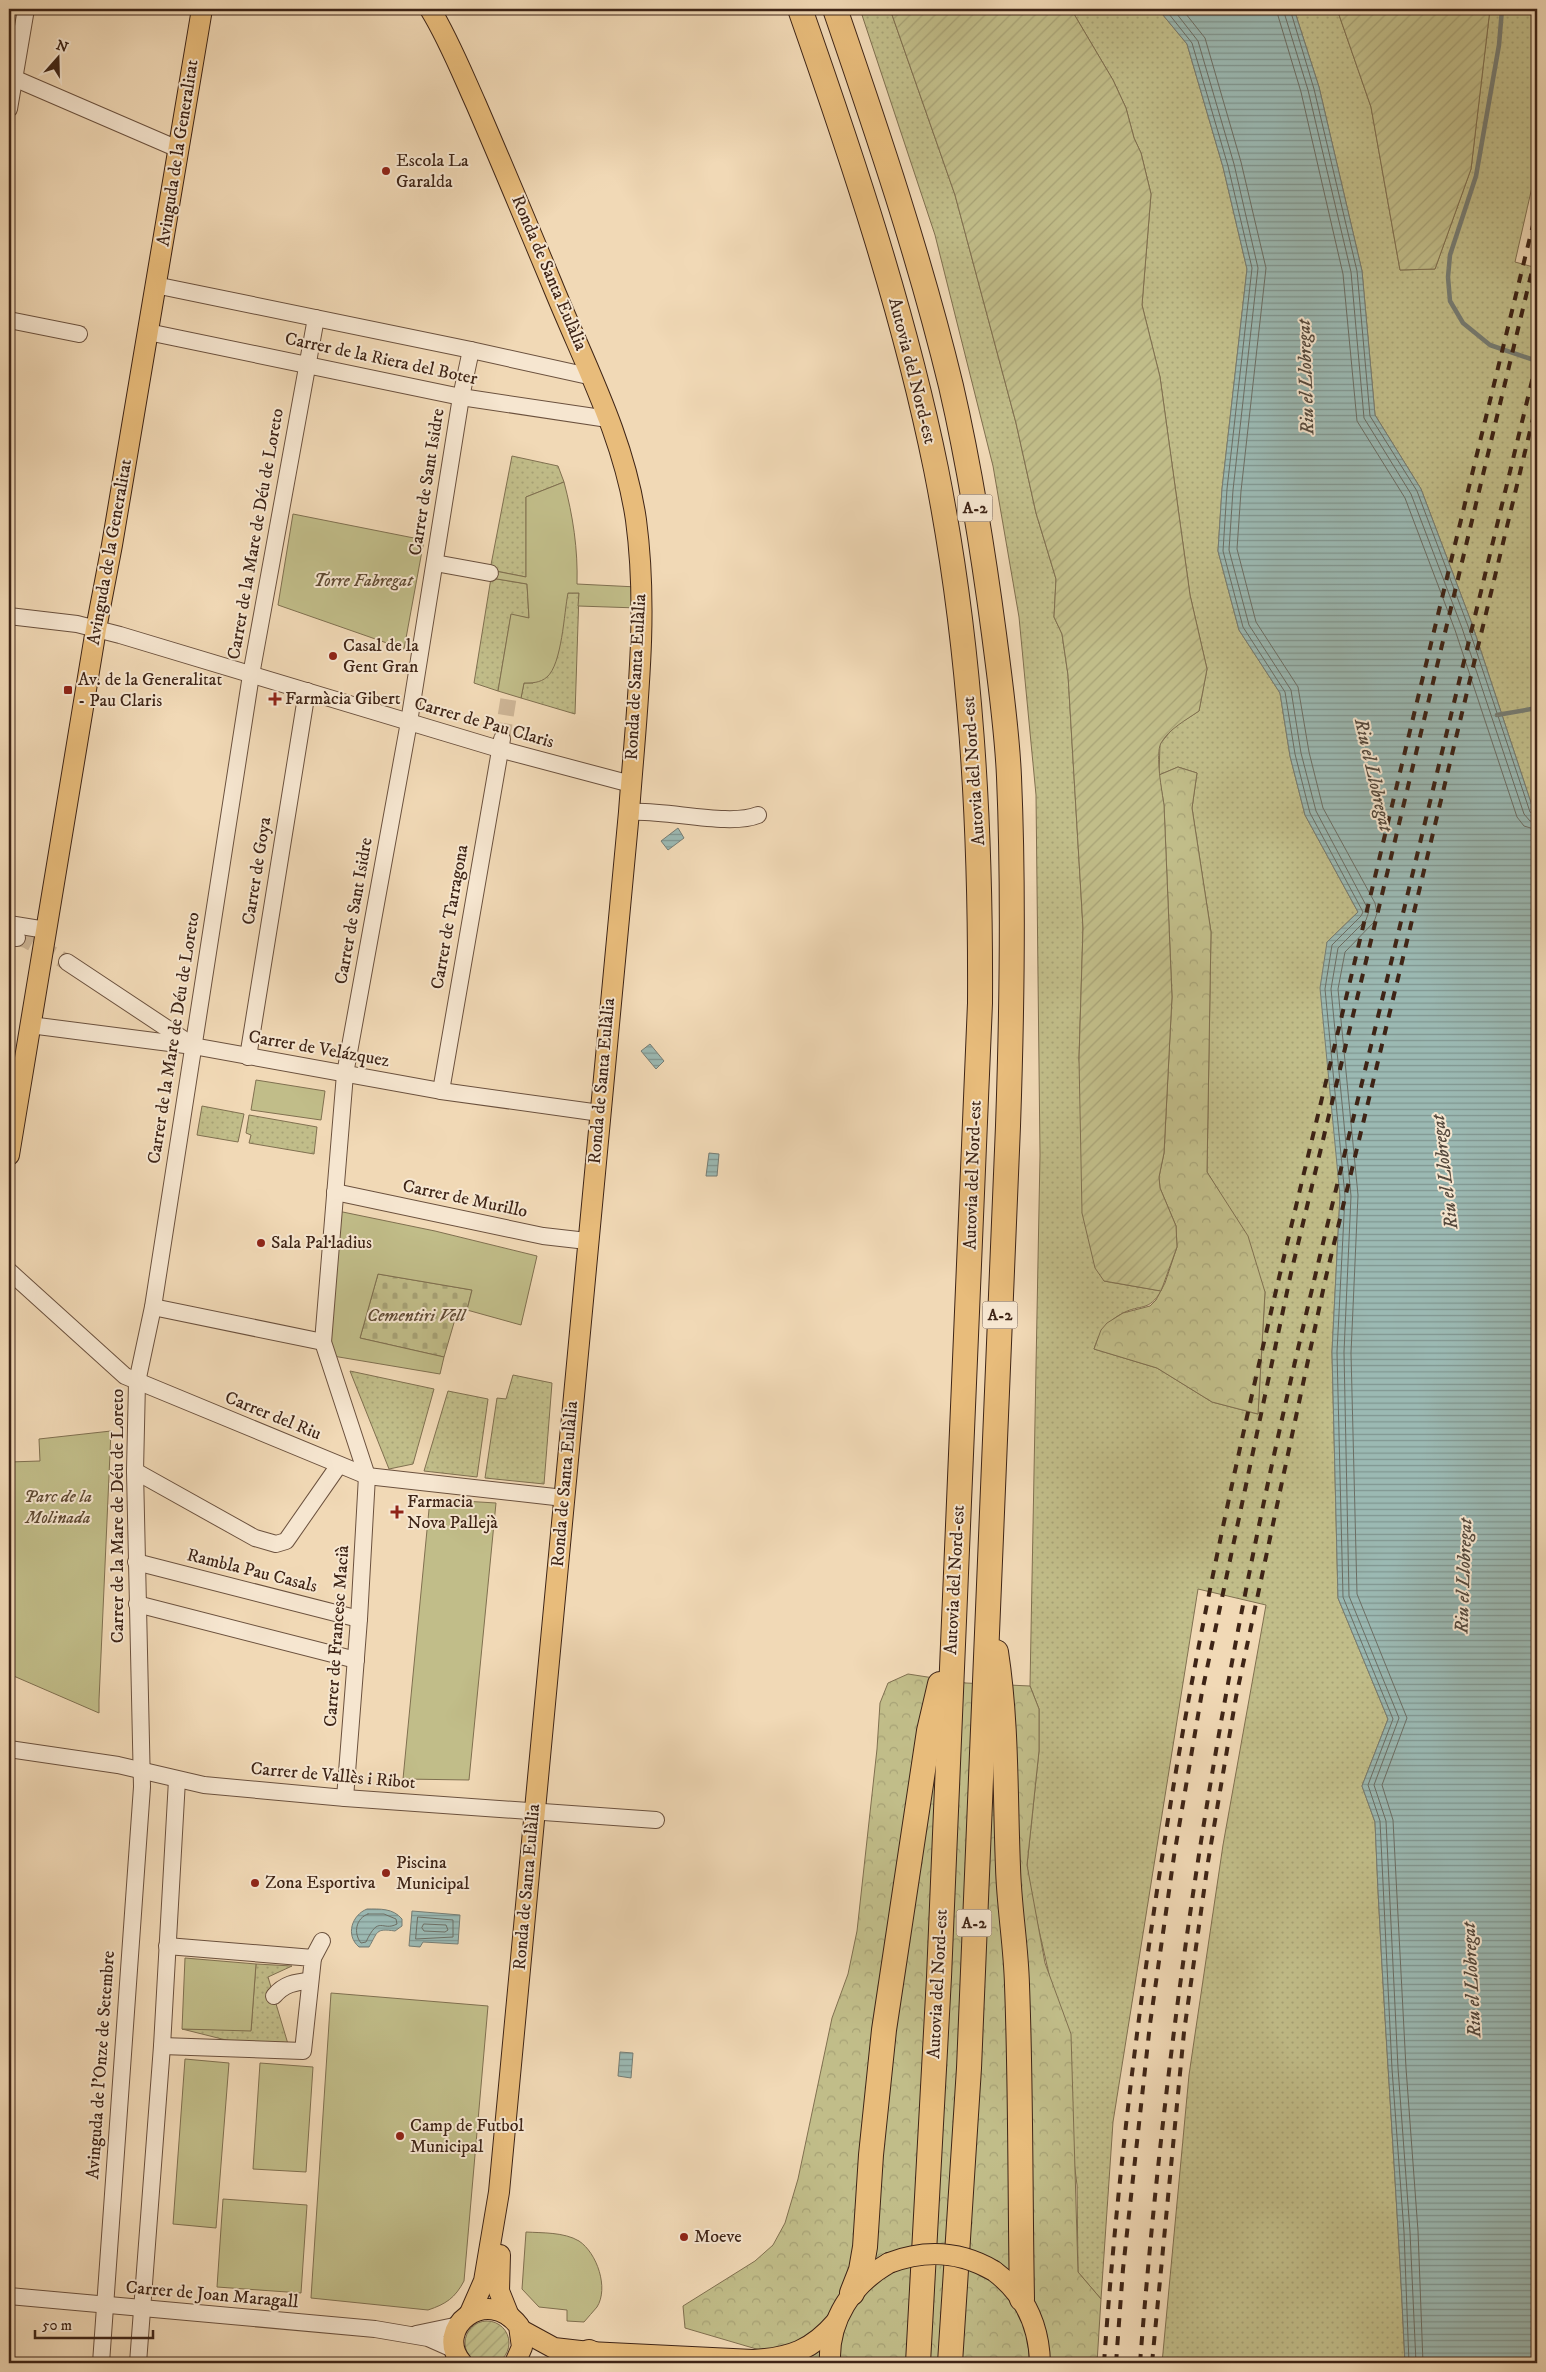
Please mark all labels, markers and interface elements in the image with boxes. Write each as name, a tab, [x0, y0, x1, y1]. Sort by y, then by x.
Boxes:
north arrow	[32, 32, 82, 82]
text: N	[54, 36, 71, 57]
street label: Avinguda de la Generalitat	[152, 58, 204, 248]
place label: Escola La Garalda	[396, 150, 469, 193]
marker: Escola La Garalda	[380, 165, 392, 177]
street label: Ronda de Santa Eulàlia	[506, 192, 592, 354]
street label: Autovia del Nord-est	[883, 296, 941, 447]
water label: Riu el Llobregat	[1292, 318, 1320, 436]
street label: Carrer de la Riera del Boter	[283, 328, 480, 390]
street label: Carrer de la Mare de Déu de Loreto	[223, 406, 289, 661]
street label: Carrer de Sant Isidre	[405, 407, 449, 557]
street label: Avinguda de la Generalitat	[83, 457, 137, 647]
road number: A-2	[958, 494, 992, 522]
park label: Torre Fabregat	[313, 570, 414, 592]
street label: Ronda de Santa Eulàlia	[621, 593, 651, 761]
place label: Casal de la Gent Gran	[343, 635, 419, 678]
marker: Casal de la Gent Gran	[327, 650, 339, 662]
place label: Av. de la Generalitat - Pau Claris	[78, 669, 222, 712]
marker: Av. de la Generalitat - Pau Claris	[62, 684, 74, 696]
place label: Farmàcia Gibert	[285, 688, 401, 710]
marker: Farmàcia Gibert	[269, 693, 281, 705]
street label: Carrer de Pau Claris	[412, 693, 556, 753]
street label: Autovia del Nord-est	[958, 695, 990, 846]
water label: Riu el Llobregat	[1349, 715, 1397, 835]
street label: Carrer de Goya	[238, 815, 276, 926]
street label: Carrer de Sant Isidre	[330, 836, 378, 986]
street label: Carrer de Tarragona	[426, 843, 474, 991]
street label: Carrer de la Mare de Déu de Loreto	[143, 910, 205, 1165]
street label: Ronda de Santa Eulàlia	[584, 997, 620, 1165]
street label: Carrer de Velázquez	[247, 1026, 391, 1072]
street label: Autovia del Nord-est	[959, 1100, 987, 1250]
water label: Riu el Llobregat	[1426, 1112, 1464, 1232]
street label: Carrer de Murillo	[401, 1175, 530, 1223]
place label: Sala Pal·ladius	[271, 1232, 372, 1254]
marker: Sala Pal·ladius	[255, 1237, 267, 1249]
road number: A-2	[982, 1302, 1018, 1328]
park label: Cementiri Vell	[367, 1305, 468, 1327]
street label: Carrer del Riu	[222, 1387, 325, 1445]
street label: Carrer de la Mare de Déu de Loreto	[107, 1388, 129, 1643]
street label: Ronda de Santa Eulàlia	[547, 1400, 583, 1568]
park label: Parc de la Molinada	[24, 1486, 92, 1529]
place label: Farmacia Nova Pallejà	[407, 1491, 498, 1534]
street label: Autovia del Nord-est	[940, 1504, 970, 1655]
marker: Farmacia Nova Pallejà	[391, 1506, 403, 1518]
water label: Riu el Llobregat	[1450, 1517, 1478, 1635]
street label: Rambla Pau Casals	[184, 1544, 320, 1598]
street label: Carrer de Francesc Macià	[320, 1544, 354, 1728]
street label: Carrer de Vallès i Ribot	[250, 1758, 417, 1794]
street label: Ronda de Santa Eulàlia	[509, 1803, 545, 1971]
place label: Piscina Municipal	[396, 1852, 470, 1895]
marker: Piscina Municipal	[380, 1867, 392, 1879]
place label: Zona Esportiva	[265, 1872, 376, 1894]
marker: Zona Esportiva	[249, 1877, 261, 1889]
street label: Autovia del Nord-est	[923, 1908, 953, 2059]
road number: A-2	[956, 1910, 992, 1936]
water label: Riu el Llobregat	[1457, 1921, 1487, 2039]
street label: Avinguda de l'Onze de Setembre	[82, 1950, 120, 2180]
place label: Camp de Futbol Municipal	[410, 2115, 524, 2158]
marker: Camp de Futbol Municipal	[394, 2130, 406, 2142]
place label: Moeve	[694, 2226, 742, 2248]
marker: Moeve	[678, 2231, 690, 2243]
street label: Carrer de Joan Maragall	[125, 2276, 300, 2314]
scale bar	[35, 2307, 152, 2339]
text: 50 m	[42, 2316, 72, 2335]

